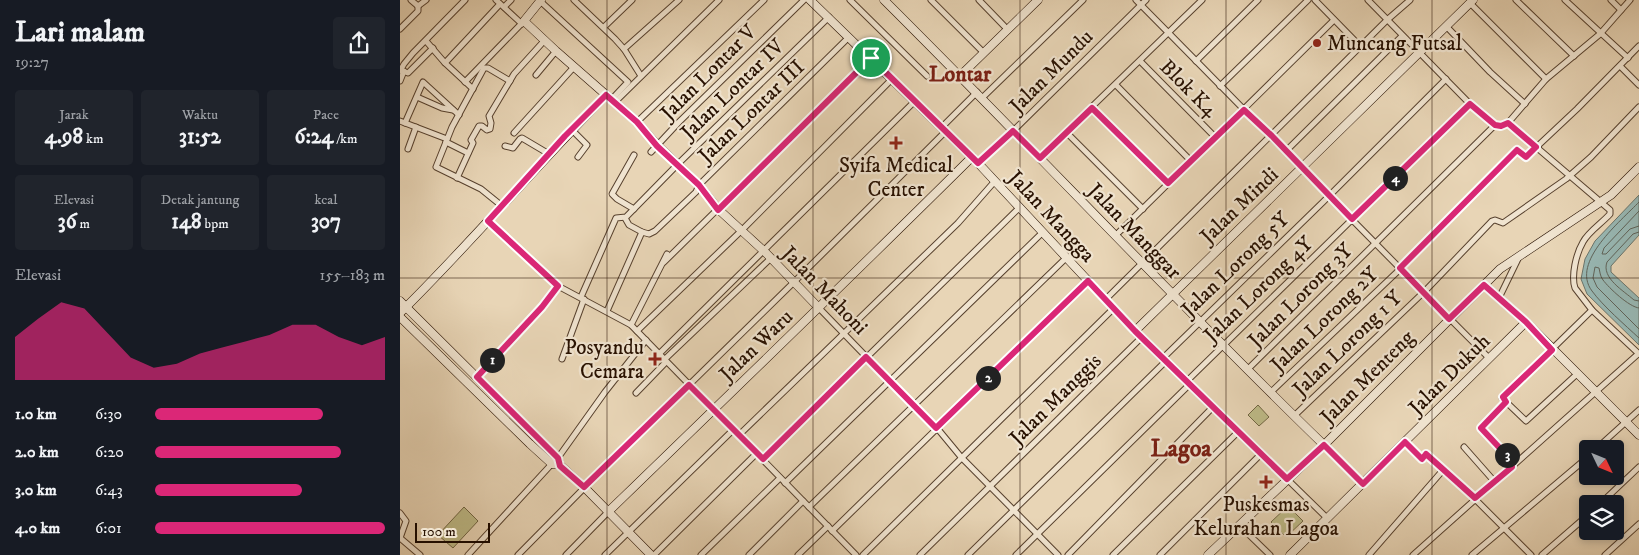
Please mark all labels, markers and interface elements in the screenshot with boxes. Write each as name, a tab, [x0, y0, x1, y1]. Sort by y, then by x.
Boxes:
text: Lari malam	[15, 15, 145, 50]
button: share	[333, 17, 385, 69]
street label: Jalan Lontar V	[654, 19, 763, 128]
street label: Jalan Mundu	[1003, 24, 1099, 121]
place label: Muncang Futsal	[1327, 31, 1463, 57]
street label: Jalan Lontar IV	[674, 33, 790, 147]
pin	[850, 37, 892, 79]
marker: Muncang Futsal	[1311, 37, 1323, 49]
icon: arrive	[857, 44, 885, 72]
text: 19:27	[15, 52, 49, 72]
street label: Blok K4	[1154, 54, 1223, 124]
street label: Jalan Lontar III	[692, 55, 810, 170]
district label: Lontar	[929, 61, 992, 88]
text: Jarak	[59, 106, 89, 124]
text: Waktu	[182, 106, 218, 124]
text: Pace	[313, 106, 339, 124]
text: 4.98	[44, 124, 83, 150]
text: 31:52	[179, 124, 221, 150]
text: 6:24	[294, 124, 333, 150]
text: km	[83, 130, 104, 148]
text: /km	[333, 130, 358, 148]
marker: Syifa Medical Center	[889, 136, 903, 150]
place label: Syifa Medical Center	[839, 153, 954, 203]
street label: Jalan Mindi	[1194, 162, 1284, 251]
street label: Jalan Mangga	[1001, 164, 1100, 268]
pin: 4	[1382, 166, 1408, 190]
text: 4	[1391, 169, 1400, 187]
street label: Jalan Manggar	[1081, 177, 1187, 285]
text: Elevasi	[54, 191, 94, 209]
text: Detak jantung	[161, 191, 239, 209]
text: kcal	[315, 191, 337, 209]
street label: Jalan Lorong 5Y	[1175, 206, 1296, 324]
text: 36	[58, 209, 77, 235]
text: 148	[171, 209, 202, 235]
text: 307	[311, 209, 341, 235]
text: m	[77, 215, 90, 233]
text: bpm	[202, 215, 229, 233]
street label: Jalan Lorong 4Y	[1197, 231, 1319, 350]
street label: Jalan Lorong 3Y	[1241, 237, 1359, 355]
street label: Jalan Mahoni	[774, 239, 873, 340]
street label: Jalan Lorong 2Y	[1264, 261, 1385, 379]
text: Elevasi	[15, 265, 61, 285]
text: 155–183 m	[320, 265, 385, 285]
street label: Jalan Lorong 1 Y	[1286, 285, 1408, 404]
street label: Jalan Waru	[713, 304, 799, 389]
street label: Jalan Menteng	[1314, 325, 1421, 432]
street label: Jalan Dukuh	[1402, 328, 1496, 422]
place label: Posyandu Cemara	[565, 335, 644, 385]
pin: 1	[480, 348, 504, 372]
street label: Jalan Manggis	[1003, 348, 1107, 453]
text: 1	[490, 351, 495, 369]
marker: Posyandu Cemara	[648, 352, 662, 366]
pin: 2	[976, 366, 1000, 390]
text: 2	[985, 369, 992, 387]
text: 1.0 km	[15, 404, 57, 424]
text: 6:30	[95, 404, 122, 424]
district label: Lagoa	[1150, 434, 1212, 464]
north arrow	[1579, 440, 1624, 485]
map controls	[1579, 440, 1624, 540]
text: 2.0 km	[15, 442, 59, 462]
text: 6:20	[95, 442, 124, 462]
pin: 3	[1494, 442, 1520, 468]
text: 3	[1505, 446, 1510, 464]
marker: Puskesmas Kelurahan Lagoa	[1259, 475, 1273, 489]
text: 3.0 km	[15, 480, 57, 500]
text: 6:43	[95, 480, 123, 500]
place label: Puskesmas Kelurahan Lagoa	[1193, 492, 1339, 542]
button: layers	[1579, 495, 1624, 540]
text: 4.0 km	[15, 518, 60, 538]
text: 6:01	[95, 518, 122, 538]
scale bar	[415, 520, 490, 543]
text: 100 m	[422, 523, 456, 541]

